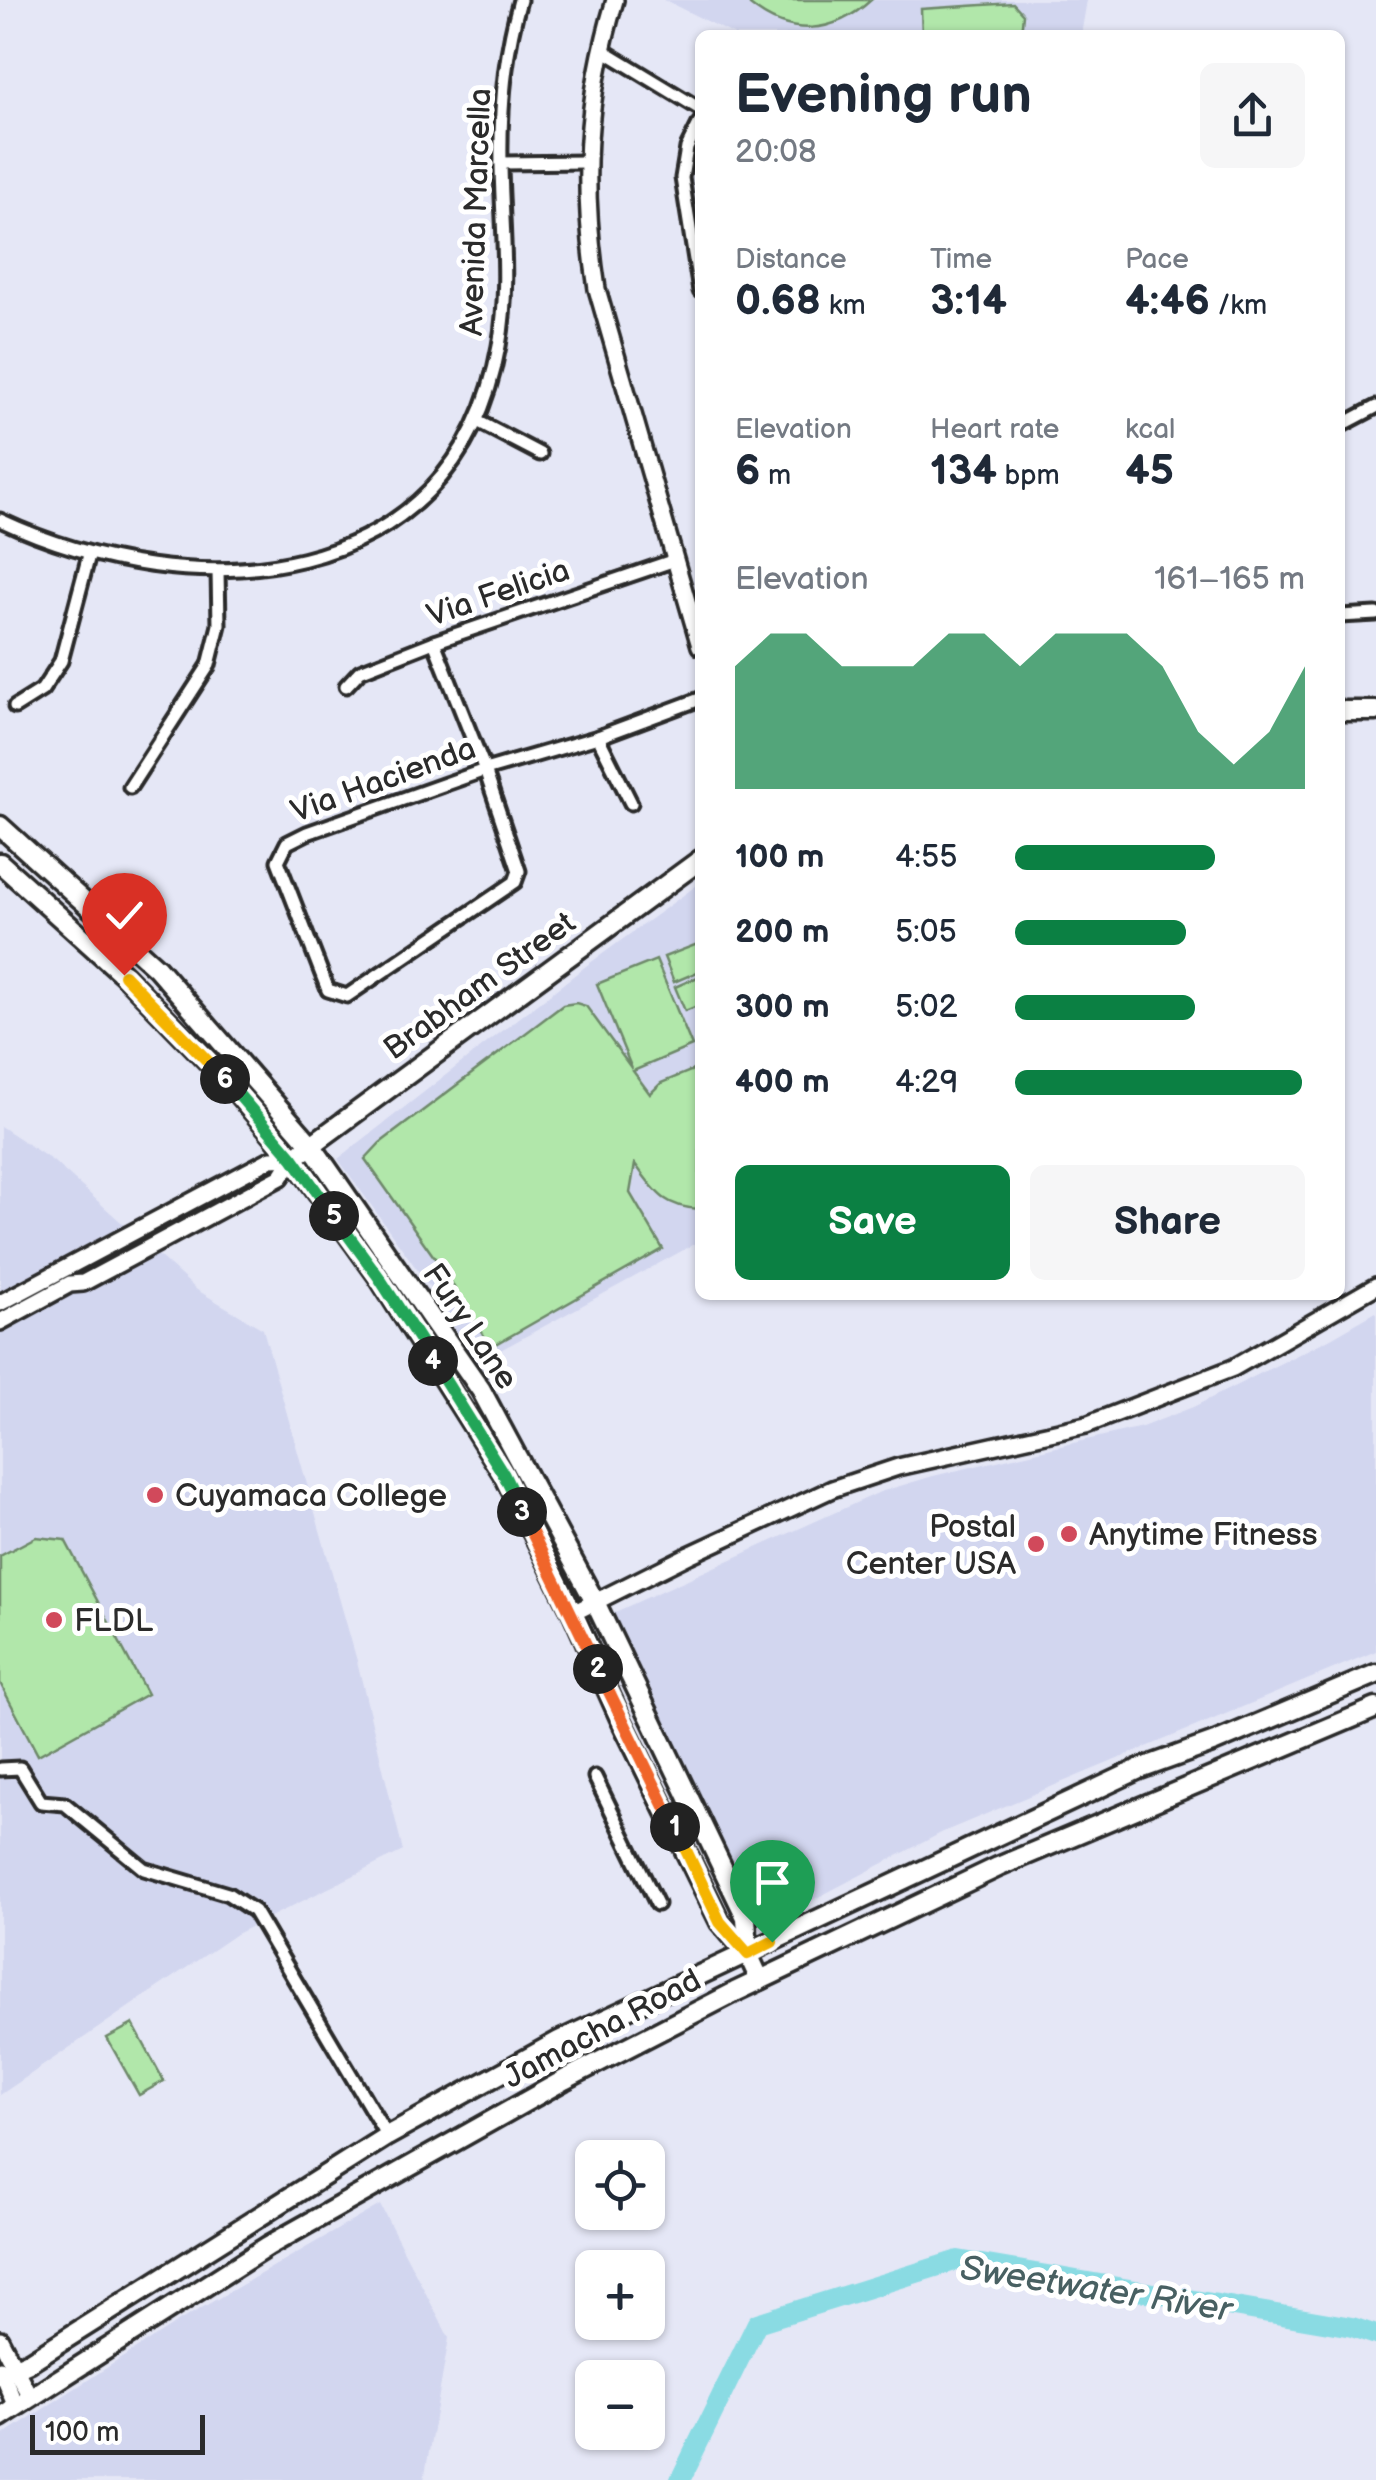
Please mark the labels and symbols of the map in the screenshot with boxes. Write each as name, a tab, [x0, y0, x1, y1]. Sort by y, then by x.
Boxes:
street label: Avenida Marcella	[453, 87, 500, 337]
street label: Via Felicia	[422, 551, 575, 636]
street label: Via Hacienda	[286, 729, 481, 832]
pin	[82, 873, 167, 976]
street label: Brabham Street	[377, 904, 583, 1069]
pin: 6	[200, 1054, 250, 1104]
pin: 5	[309, 1191, 359, 1241]
street label: Fury Lane	[414, 1257, 526, 1397]
pin: 4	[408, 1336, 458, 1386]
place label: Cuyamaca College	[175, 1477, 447, 1516]
marker: Cuyamaca College	[144, 1484, 166, 1506]
pin: 3	[497, 1487, 547, 1537]
place label: Postal Center USA	[846, 1508, 1016, 1584]
place label: Anytime Fitness	[1089, 1516, 1318, 1555]
marker: Anytime Fitness	[1058, 1523, 1080, 1545]
marker: Postal Center USA	[1025, 1533, 1047, 1555]
place label: FLDL	[74, 1602, 154, 1641]
marker: FLDL	[43, 1609, 65, 1631]
pin: 2	[573, 1644, 623, 1694]
pin: 1	[650, 1802, 700, 1852]
pin	[730, 1840, 815, 1943]
street label: Jamacha Road	[497, 1961, 708, 2098]
water label: Sweetwater River	[957, 2247, 1237, 2333]
scale bar	[30, 2410, 205, 2454]

